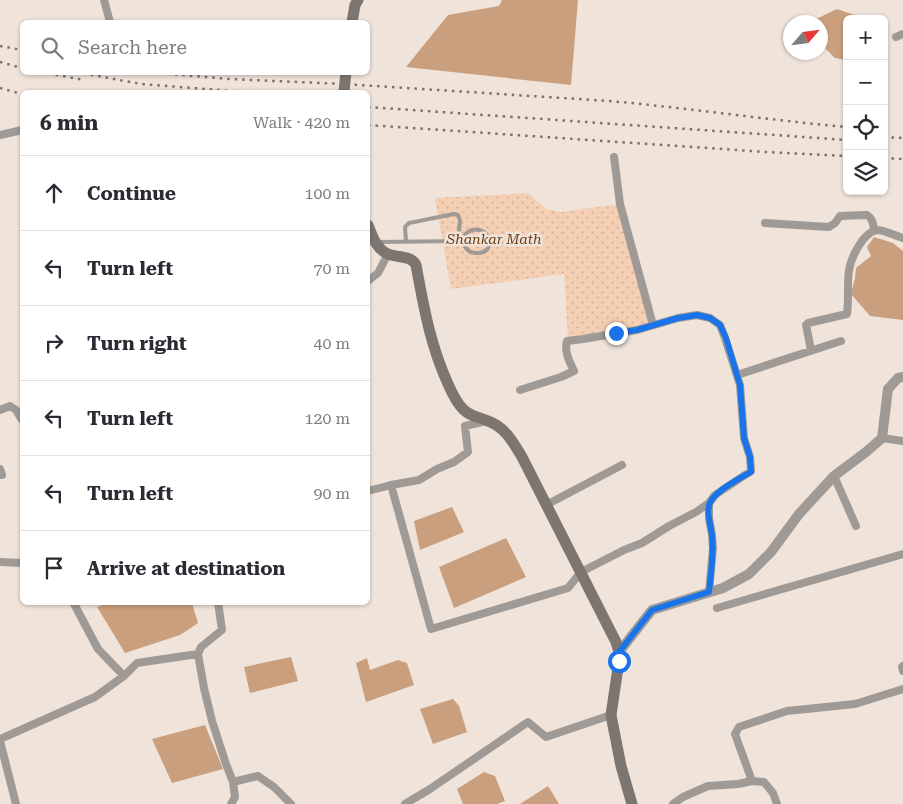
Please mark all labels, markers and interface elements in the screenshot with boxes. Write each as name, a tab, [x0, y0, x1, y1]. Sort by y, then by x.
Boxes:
north arrow	[783, 15, 828, 60]
map controls	[843, 15, 888, 195]
button: +	[843, 15, 888, 60]
search box	[20, 20, 370, 75]
icon: search	[38, 34, 66, 62]
text: Search here	[78, 36, 187, 59]
button: −	[843, 60, 888, 105]
button: locate	[843, 105, 888, 150]
text: 6 min	[40, 111, 98, 135]
text: Walk · 420 m	[253, 113, 350, 132]
button: layers	[843, 150, 888, 195]
icon: ahead	[40, 179, 68, 207]
text: Continue	[87, 182, 176, 205]
text: 100 m	[304, 184, 350, 203]
park label: Shankar Math	[446, 231, 542, 247]
icon: left	[40, 254, 68, 282]
text: Turn left	[87, 257, 173, 280]
text: 70 m	[313, 259, 350, 278]
route end	[605, 322, 628, 345]
icon: right	[40, 329, 68, 357]
text: Turn right	[87, 332, 187, 355]
text: 40 m	[313, 334, 350, 353]
icon: left	[40, 404, 68, 432]
text: Turn left	[87, 407, 173, 430]
text: 120 m	[304, 409, 350, 428]
icon: left	[40, 479, 68, 507]
text: Turn left	[87, 482, 173, 505]
text: 90 m	[313, 484, 350, 503]
icon: arrive	[40, 554, 68, 582]
text: Arrive at destination	[87, 557, 285, 580]
route start	[608, 650, 631, 673]

